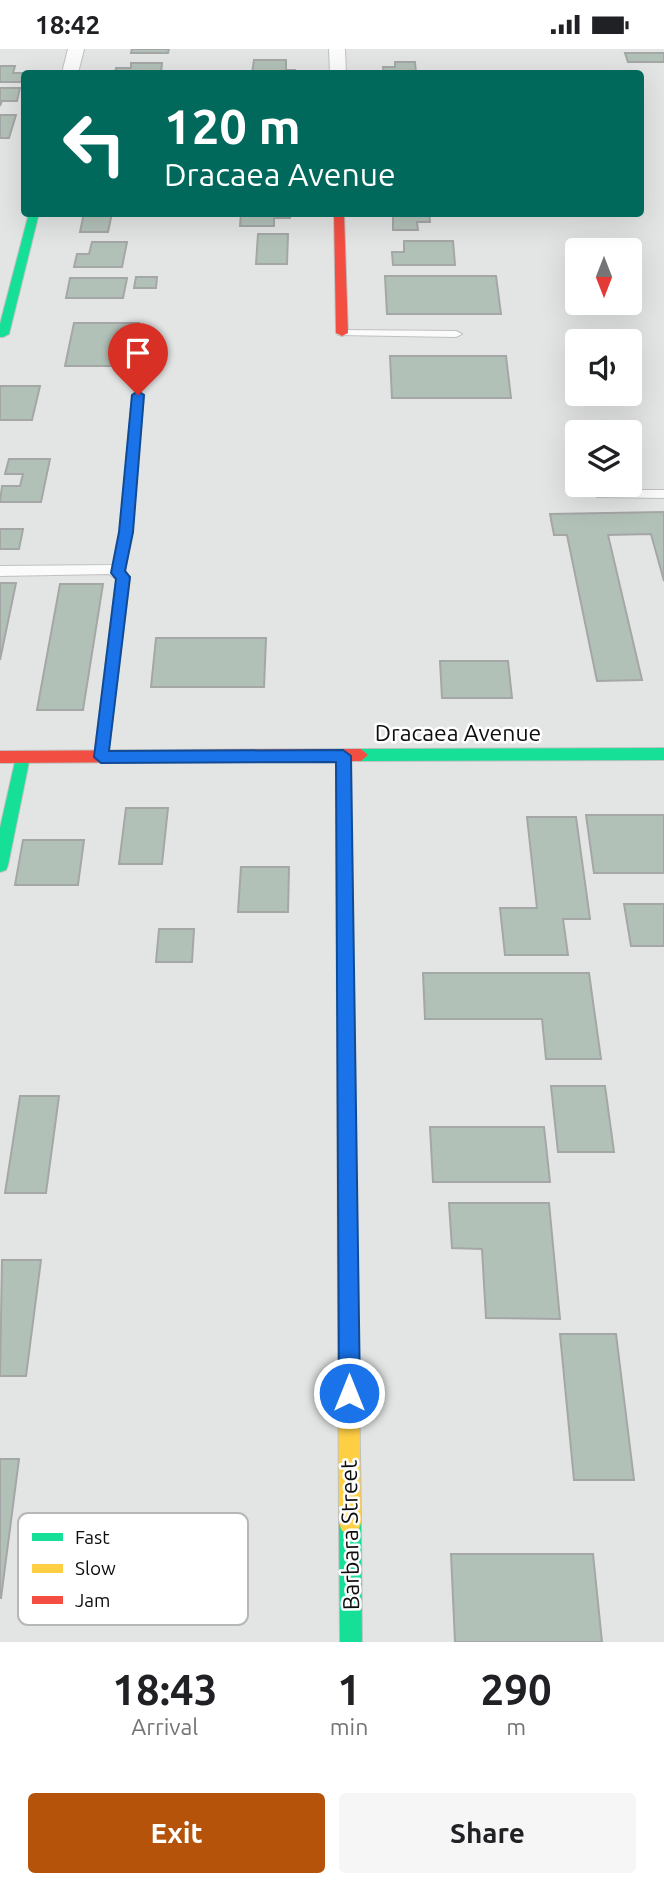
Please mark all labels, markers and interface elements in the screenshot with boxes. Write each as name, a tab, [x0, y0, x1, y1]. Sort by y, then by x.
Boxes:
text: 18:42	[35, 10, 100, 39]
icon: left	[49, 98, 140, 189]
text: 120 m	[164, 98, 301, 153]
text: Dracaea Avenue	[164, 156, 396, 192]
north arrow	[565, 238, 642, 315]
map controls	[565, 238, 642, 497]
pin	[108, 323, 168, 395]
button: sound	[565, 329, 642, 406]
icon: arrive	[119, 334, 157, 372]
button: layers	[565, 420, 642, 497]
street label: Dracaea Avenue	[375, 720, 541, 745]
position arrow	[312, 1356, 386, 1430]
street label: Barbara Street	[336, 1460, 363, 1610]
legend	[18, 1513, 248, 1625]
text: Fast	[75, 1526, 110, 1548]
text: Slow	[75, 1557, 116, 1579]
text: Jam	[75, 1589, 111, 1611]
text: 18:43	[112, 1666, 217, 1713]
text: 1	[337, 1666, 361, 1713]
text: 290	[481, 1666, 552, 1713]
text: Arrival	[131, 1714, 198, 1739]
text: min	[330, 1714, 368, 1739]
text: m	[506, 1714, 526, 1739]
button: Exit	[28, 1793, 325, 1873]
button: Share	[339, 1793, 636, 1873]

